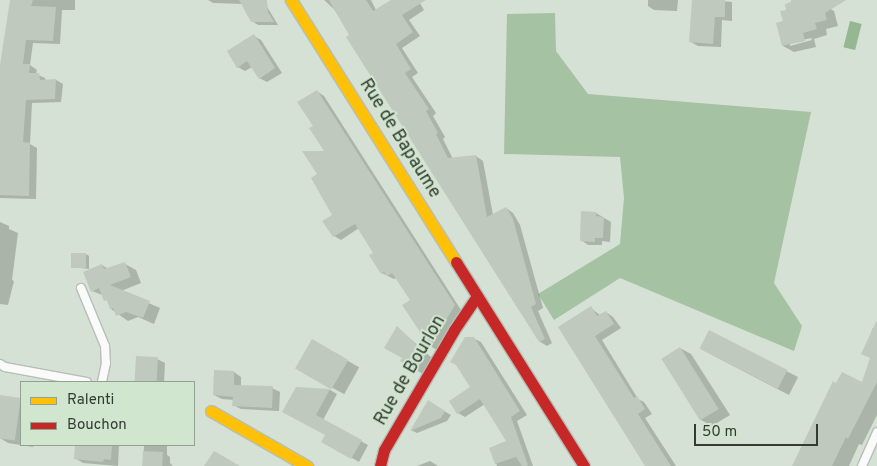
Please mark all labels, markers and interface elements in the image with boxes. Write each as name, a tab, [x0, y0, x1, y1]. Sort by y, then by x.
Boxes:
street label: Rue de Bapaume	[354, 75, 444, 203]
street label: Rue de Bourlon	[371, 312, 451, 430]
legend	[20, 381, 195, 446]
text: Ralenti	[67, 391, 114, 410]
scale bar	[697, 414, 821, 446]
text: Bouchon	[67, 416, 127, 435]
text: 50 m	[702, 423, 737, 442]

